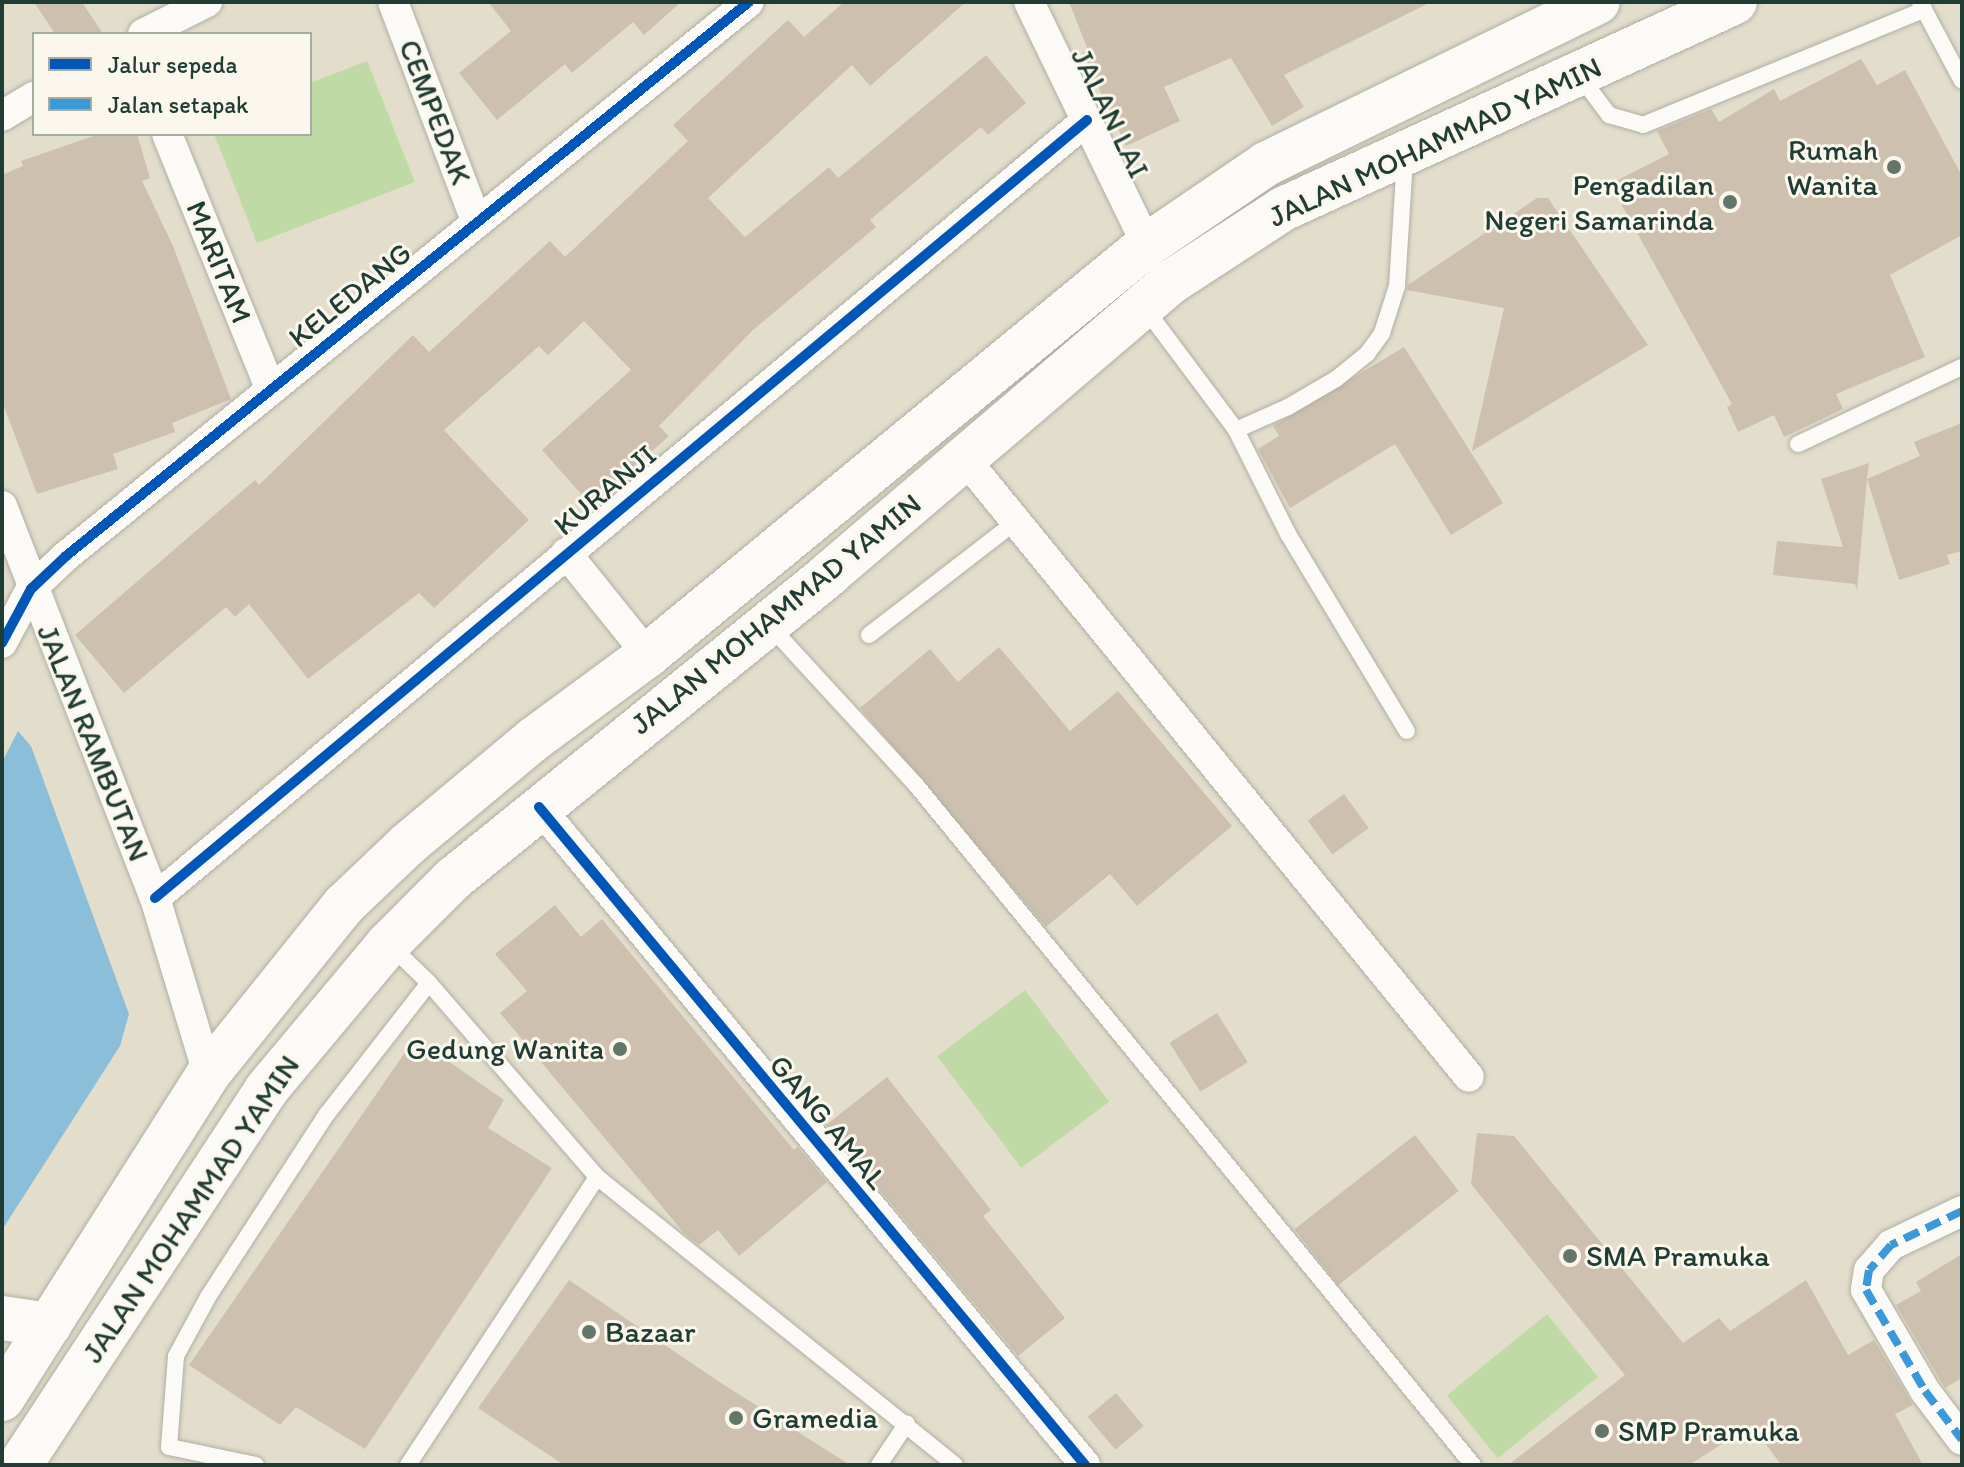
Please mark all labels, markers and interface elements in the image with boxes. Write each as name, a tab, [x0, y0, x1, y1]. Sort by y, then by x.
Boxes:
legend	[32, 32, 312, 136]
street label: CEMPEDAK	[391, 34, 479, 190]
street label: JALAN LAI	[1064, 44, 1156, 182]
text: Jalur sepeda	[108, 50, 237, 79]
street label: JALAN MOHAMMAD YAMIN	[1265, 50, 1605, 234]
text: Jalan setapak	[108, 90, 248, 119]
place label: Rumah Wanita	[1786, 132, 1878, 202]
marker: Rumah Wanita	[1885, 158, 1903, 176]
place label: Pengadilan Negeri Samarinda	[1484, 167, 1714, 238]
marker: Pengadilan Negeri Samarinda	[1721, 193, 1739, 211]
street label: MARITAM	[178, 196, 260, 328]
street label: KELEDANG	[281, 235, 419, 355]
street label: KURANJI	[546, 437, 664, 543]
street label: JALAN MOHAMMAD YAMIN	[625, 487, 927, 741]
street label: JALAN RAMBUTAN	[29, 619, 157, 867]
place label: Gedung Wanita	[406, 1031, 604, 1067]
marker: Gedung Wanita	[611, 1040, 629, 1058]
street label: GANG AMAL	[761, 1047, 895, 1197]
street label: JALAN MOHAMMAD YAMIN	[76, 1050, 306, 1368]
place label: SMA Pramuka	[1586, 1238, 1769, 1274]
marker: SMA Pramuka	[1561, 1247, 1579, 1265]
place label: Bazaar	[605, 1314, 696, 1350]
marker: Bazaar	[580, 1323, 598, 1341]
place label: Gramedia	[752, 1400, 878, 1436]
marker: Gramedia	[727, 1409, 745, 1427]
place label: SMP Pramuka	[1618, 1413, 1800, 1449]
marker: SMP Pramuka	[1593, 1422, 1611, 1440]

